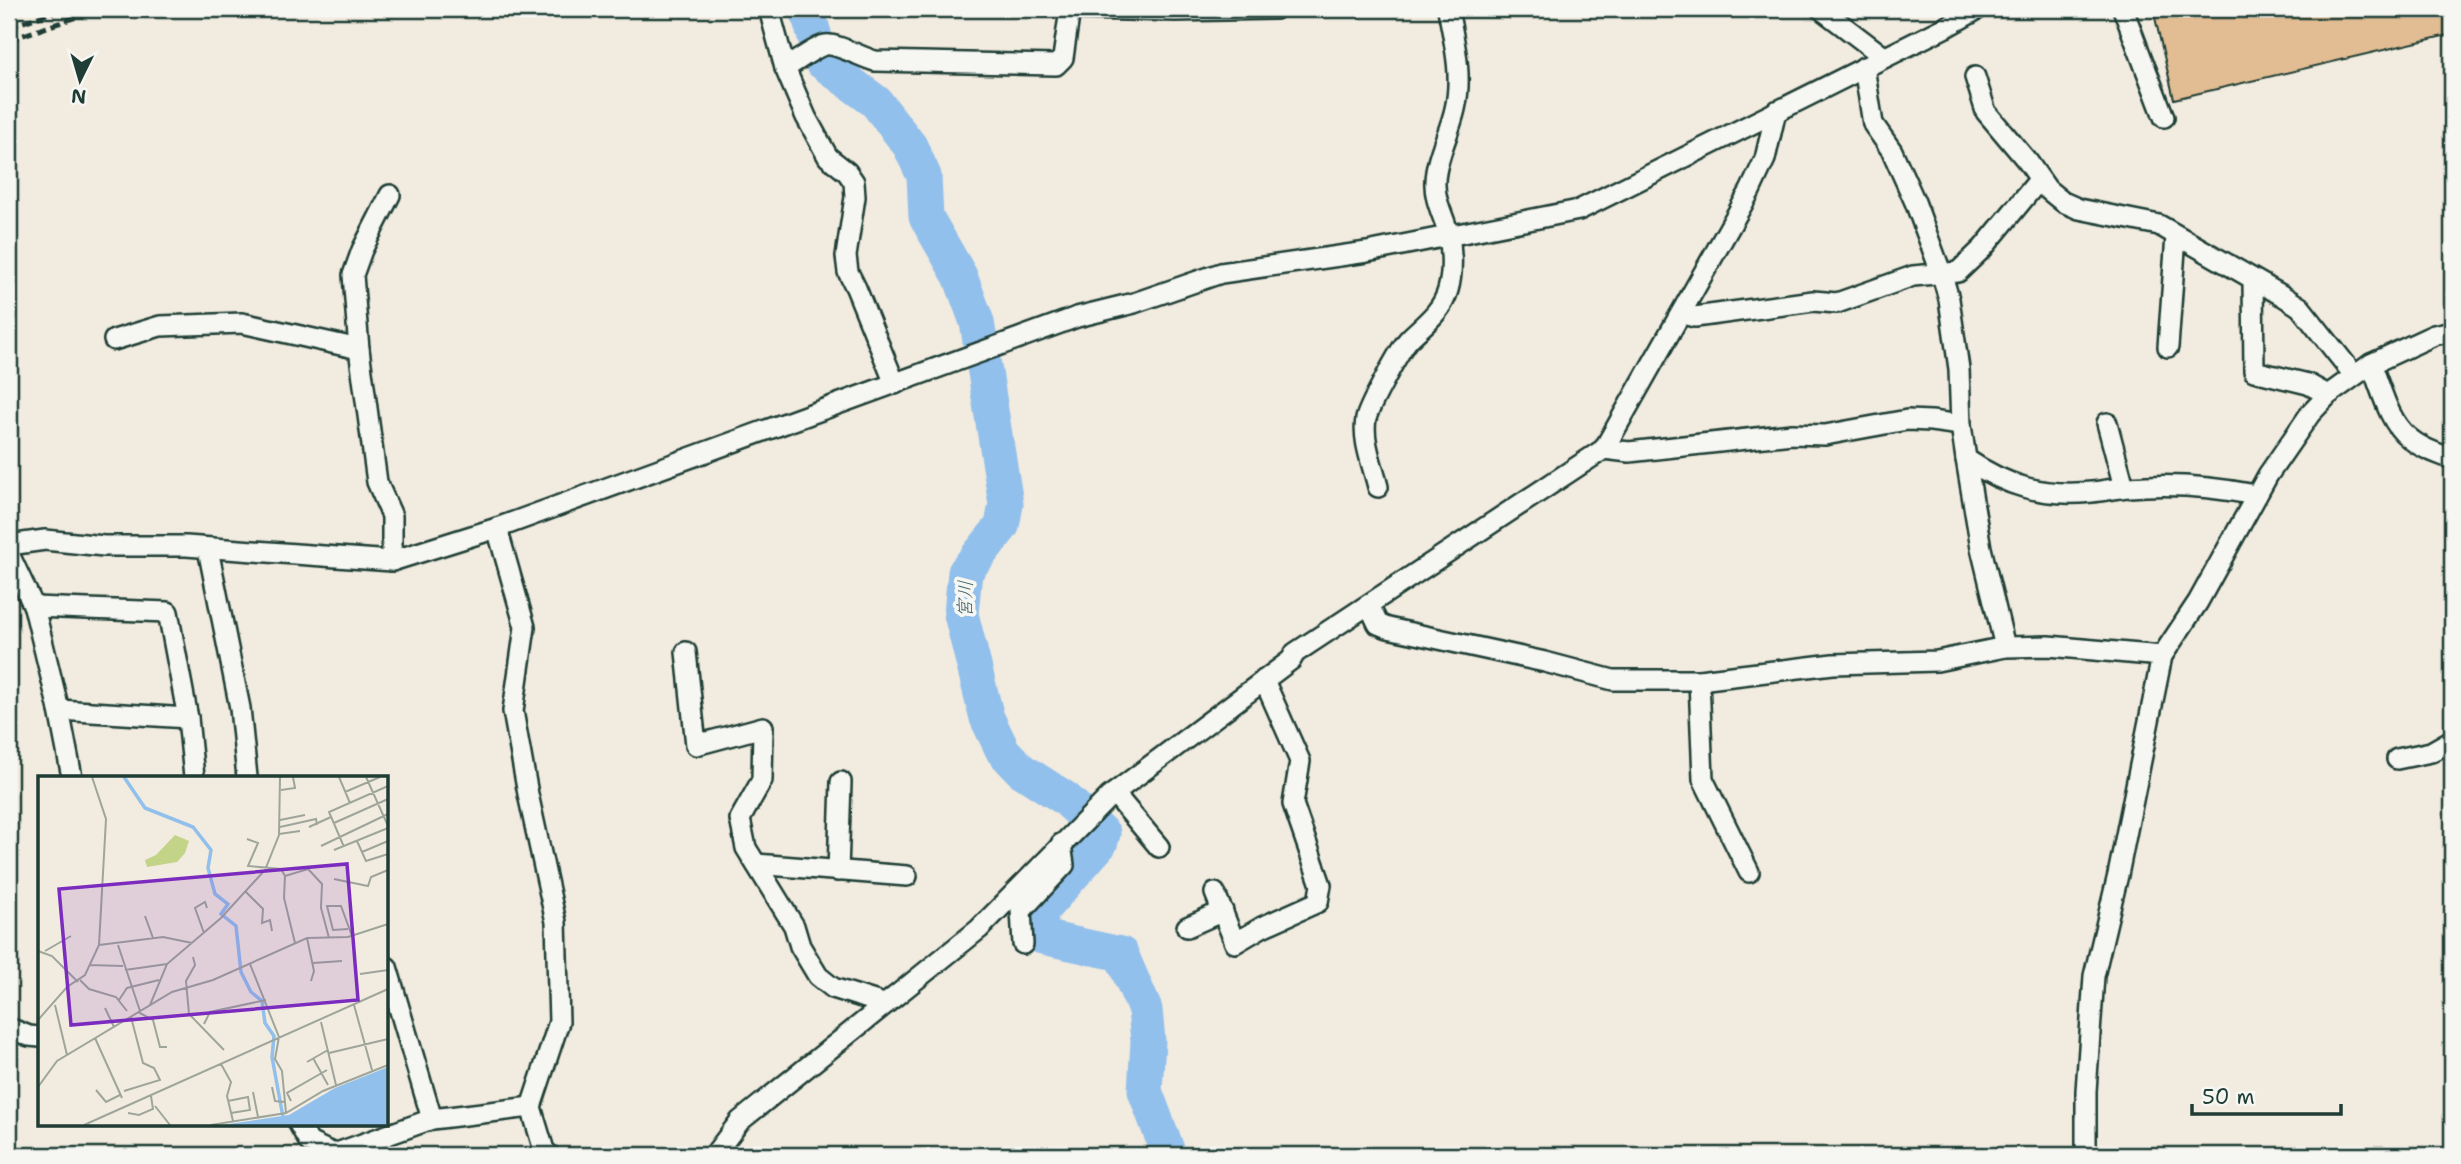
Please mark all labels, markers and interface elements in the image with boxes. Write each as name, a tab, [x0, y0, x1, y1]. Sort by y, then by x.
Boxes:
north arrow	[46, 46, 116, 116]
text: N	[70, 83, 87, 110]
water label: 宮川	[952, 580, 978, 618]
inset map	[38, 776, 388, 1126]
scale bar	[2192, 1073, 2340, 1117]
text: 50 m	[2202, 1083, 2255, 1111]

